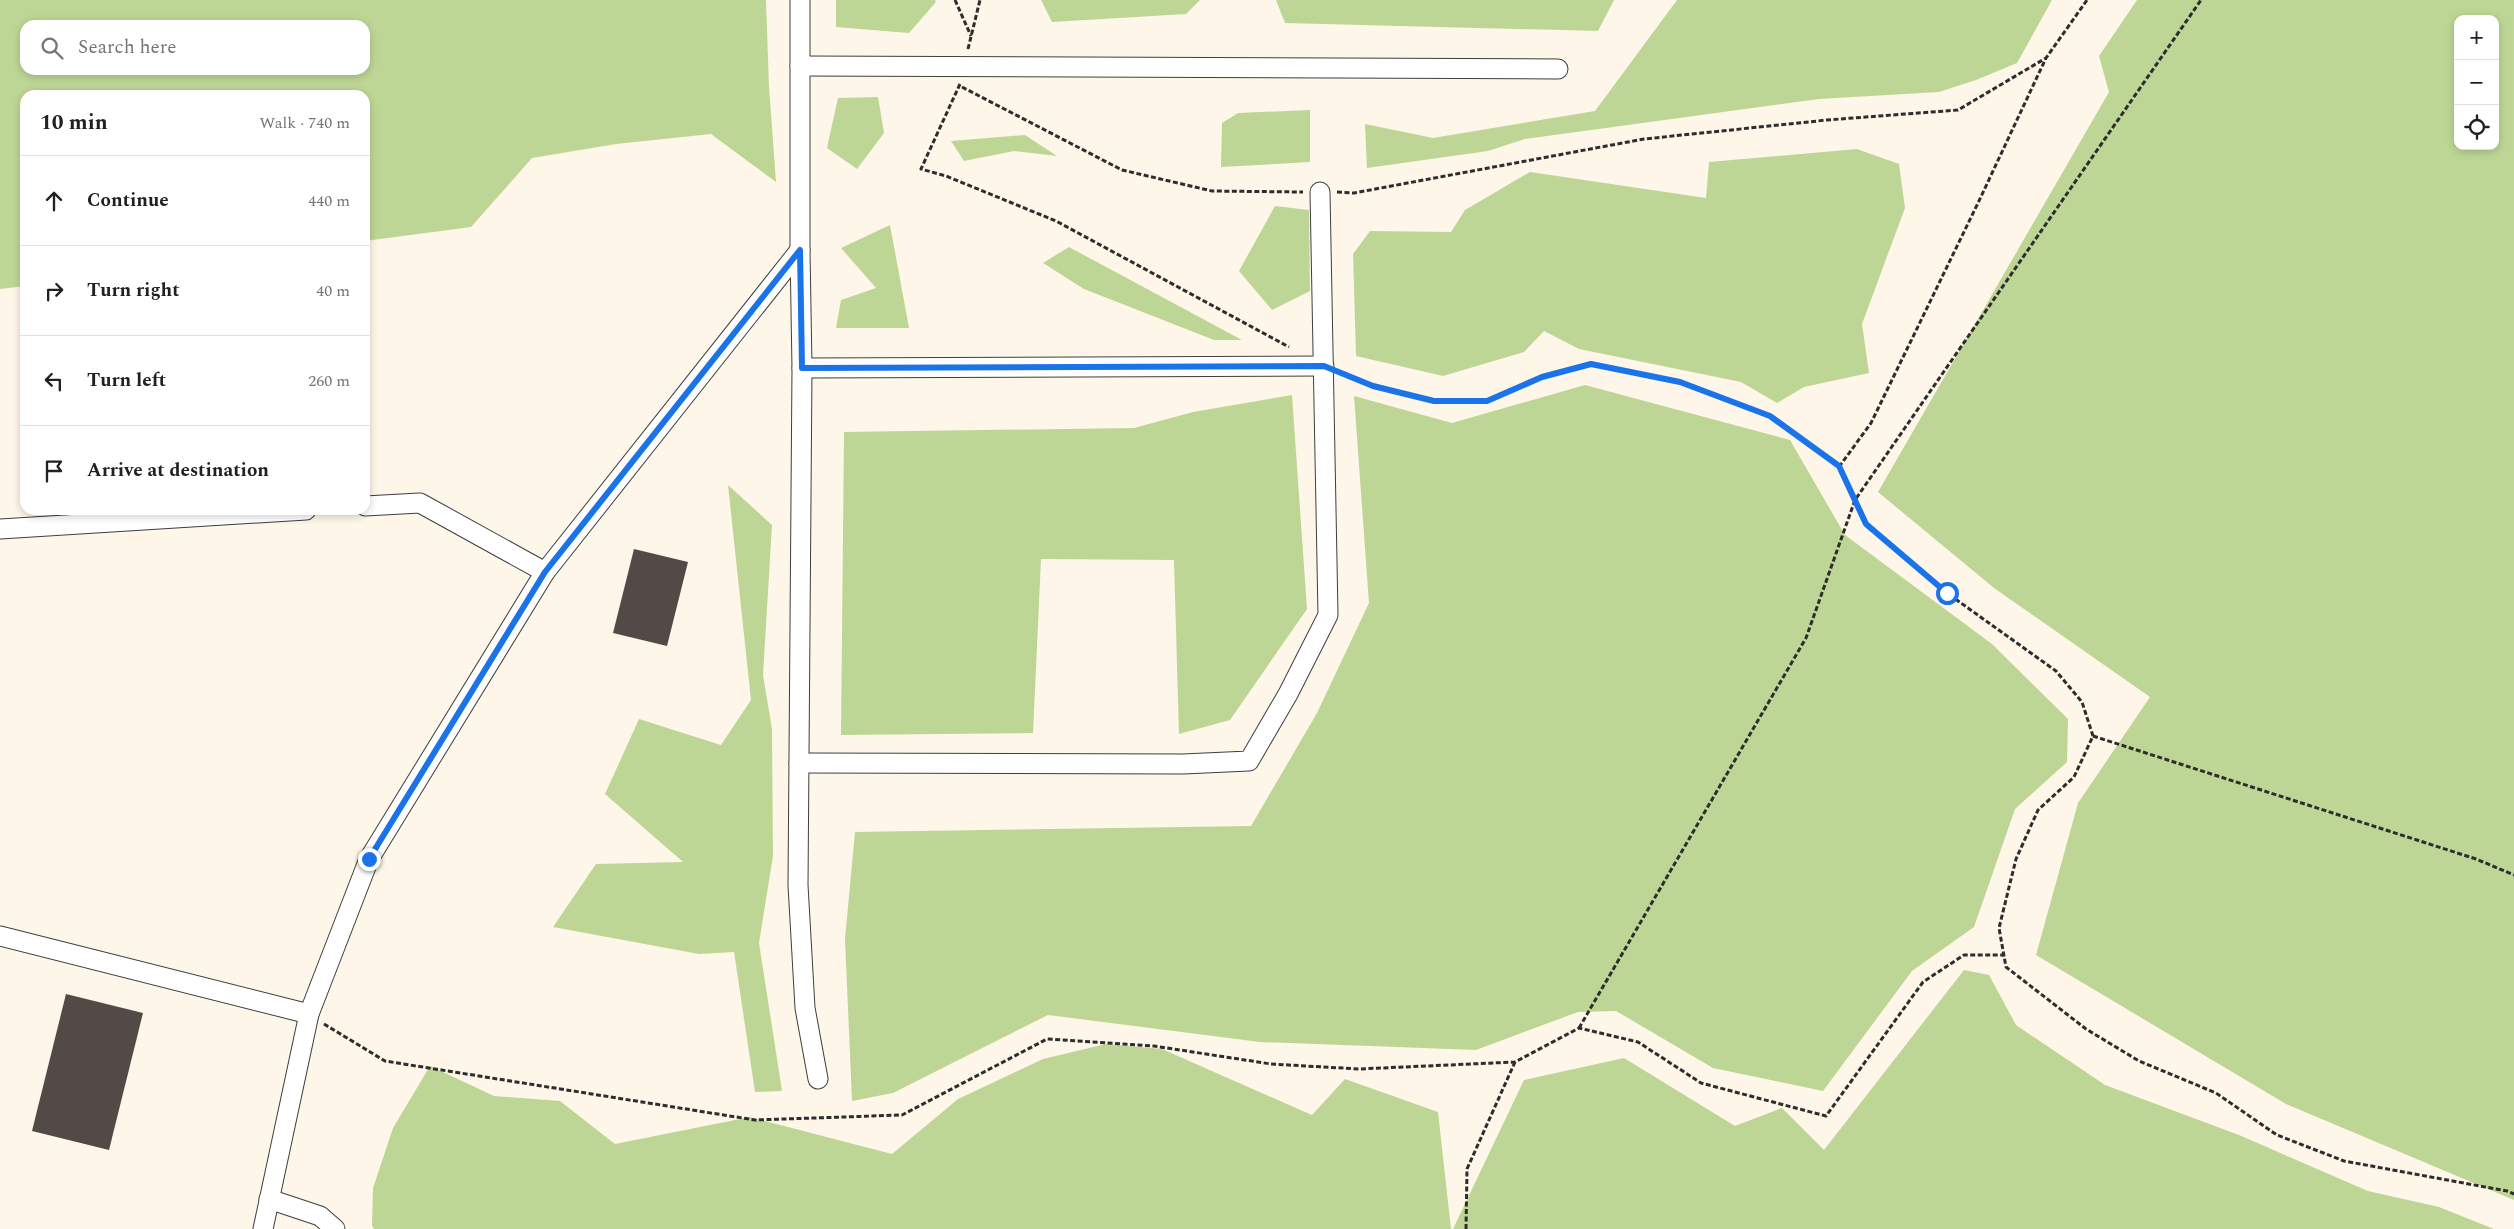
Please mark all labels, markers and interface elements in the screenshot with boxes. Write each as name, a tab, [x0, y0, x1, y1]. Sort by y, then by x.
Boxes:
map controls	[2454, 15, 2499, 150]
button: +	[2454, 15, 2499, 60]
search box	[20, 20, 370, 75]
text: Search here	[78, 33, 177, 62]
icon: search	[38, 34, 66, 62]
button: −	[2454, 60, 2499, 105]
button: locate	[2454, 105, 2499, 150]
text: 10 min	[40, 107, 108, 139]
text: Walk · 740 m	[259, 111, 350, 135]
text: Continue	[87, 186, 169, 215]
icon: ahead	[40, 187, 68, 215]
text: 440 m	[308, 189, 350, 213]
text: Turn right	[87, 276, 180, 305]
icon: right	[40, 277, 68, 305]
text: 40 m	[316, 279, 350, 303]
text: Turn left	[87, 366, 166, 395]
icon: left	[40, 367, 68, 395]
text: 260 m	[308, 369, 350, 393]
text: Arrive at destination	[87, 456, 269, 485]
icon: arrive	[40, 457, 68, 485]
route start	[1936, 582, 1959, 605]
route end	[358, 848, 381, 871]

